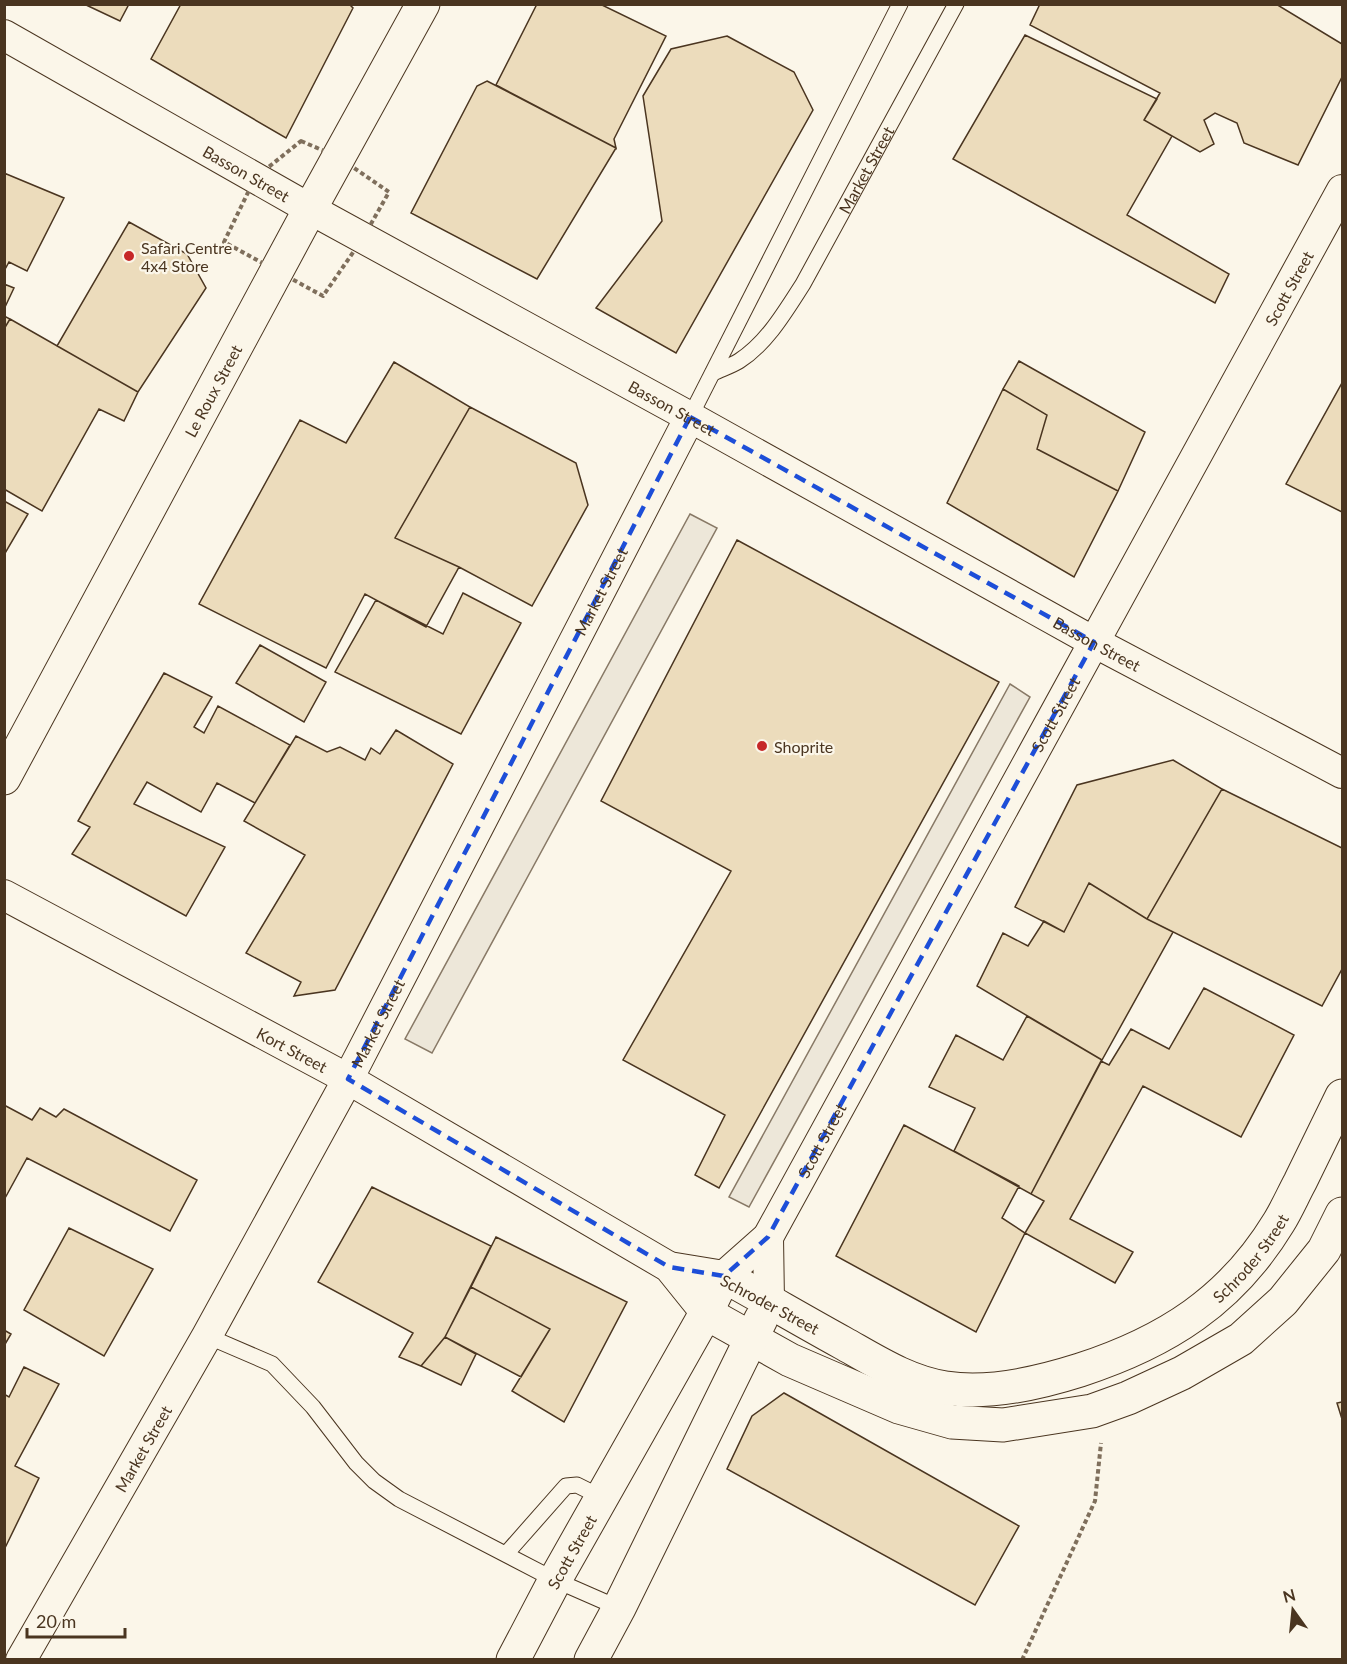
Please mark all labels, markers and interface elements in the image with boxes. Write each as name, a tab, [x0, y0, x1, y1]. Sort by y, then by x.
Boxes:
street label: Market Street	[834, 122, 897, 216]
street label: Basson Street	[200, 141, 293, 205]
place label: Safari Centre 4x4 Store	[141, 238, 232, 275]
street label: Scott Street	[1260, 247, 1317, 328]
marker: Safari Centre 4x4 Store	[122, 249, 136, 263]
street label: Le Roux Street	[180, 341, 245, 440]
street label: Basson Street	[625, 376, 719, 439]
street label: Market Street	[570, 544, 631, 638]
street label: Basson Street	[1050, 612, 1144, 675]
street label: Scott Street	[1027, 673, 1083, 755]
place label: Shoprite	[774, 737, 833, 756]
marker: Shoprite	[755, 739, 769, 753]
street label: Market Street	[346, 975, 408, 1070]
street label: Kort Street	[254, 1023, 331, 1076]
street label: Scott Street	[793, 1099, 849, 1181]
street label: Schroder Street	[1208, 1210, 1292, 1306]
street label: Schroder Street	[717, 1270, 823, 1338]
street label: Market Street	[110, 1402, 175, 1495]
street label: Scott Street	[543, 1511, 600, 1592]
north arrow	[1263, 1580, 1323, 1640]
text: N	[1281, 1584, 1297, 1606]
scale bar	[27, 1601, 124, 1639]
text: 20 m	[36, 1610, 76, 1632]

